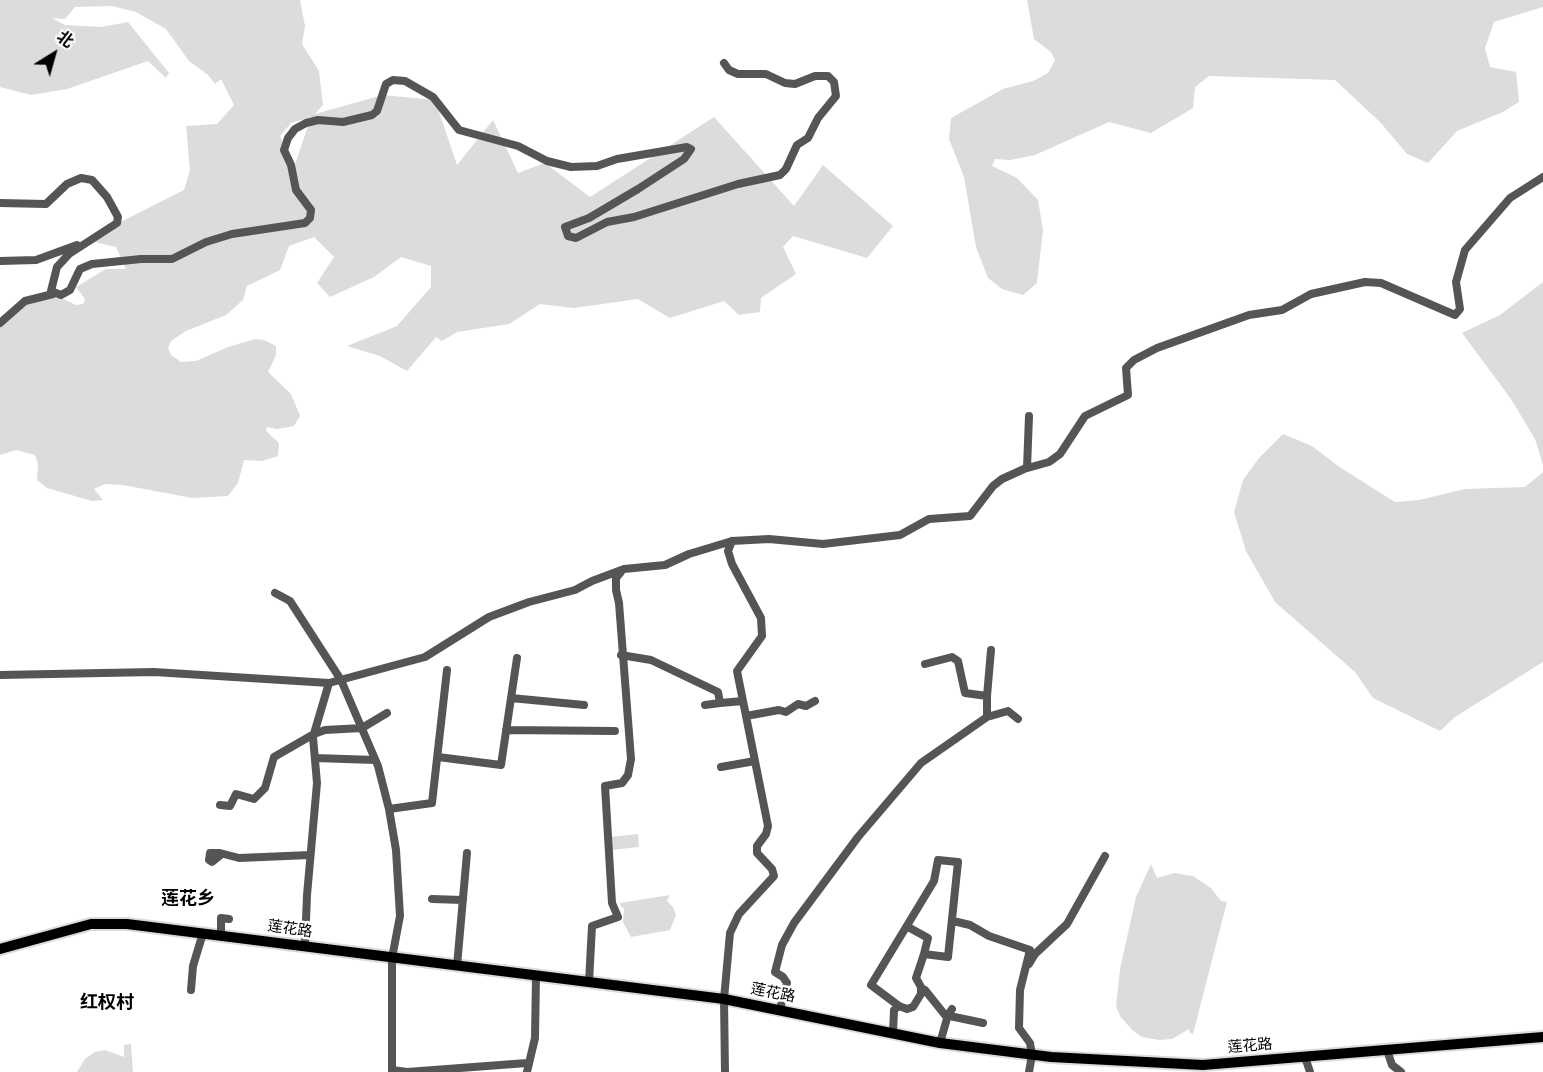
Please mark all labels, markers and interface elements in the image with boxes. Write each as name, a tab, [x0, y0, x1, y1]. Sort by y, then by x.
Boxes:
north arrow	[24, 24, 84, 84]
text: 北	[53, 27, 77, 52]
district label: 莲花乡	[161, 888, 215, 910]
street label: 莲花路	[266, 917, 314, 941]
street label: 莲花路	[749, 980, 797, 1006]
district label: 红权村	[80, 992, 134, 1014]
street label: 莲花路	[1227, 1035, 1273, 1057]

